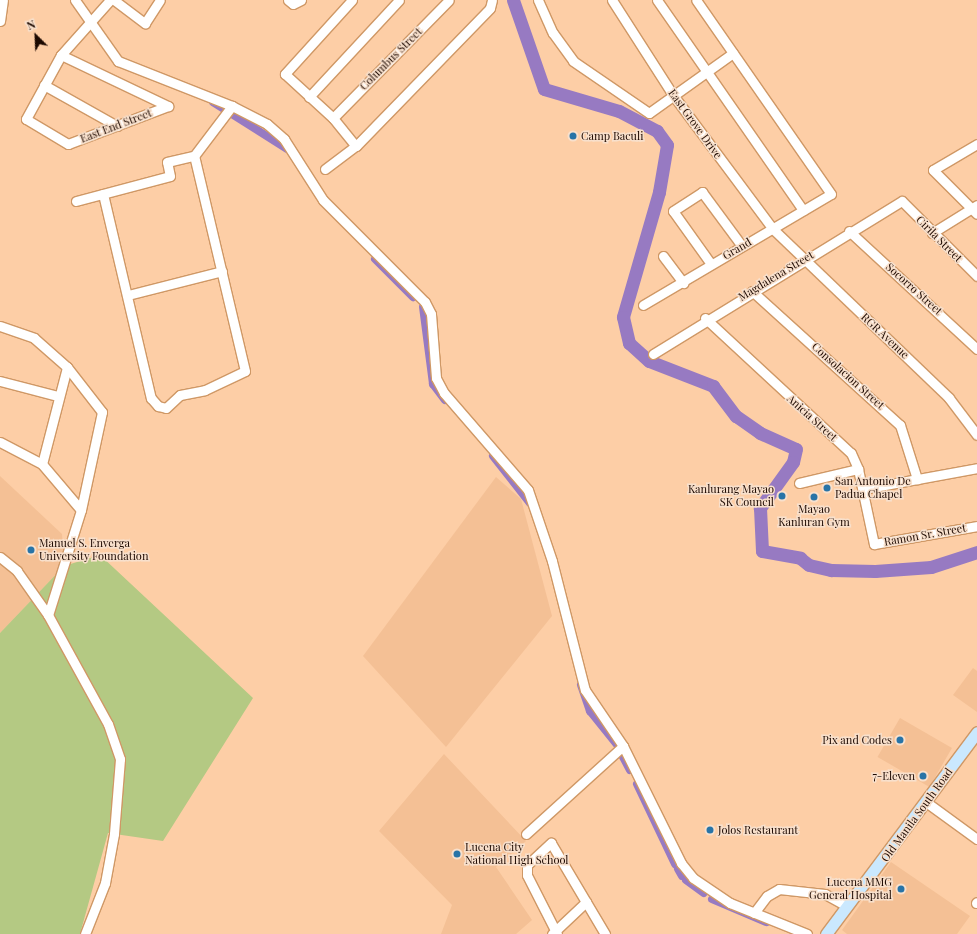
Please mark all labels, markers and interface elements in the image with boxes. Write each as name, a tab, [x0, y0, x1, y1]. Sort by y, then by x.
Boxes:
north arrow	[16, 16, 56, 56]
text: N	[24, 16, 38, 33]
street label: Columbus Street	[357, 25, 425, 93]
street label: East Grove Drive	[665, 87, 725, 161]
street label: East End Street	[78, 106, 154, 146]
place label: Camp Baculi	[581, 129, 643, 143]
marker: Camp Baculi	[568, 131, 578, 141]
street label: Cirila Street	[913, 213, 965, 265]
street label: Grand	[720, 236, 754, 262]
street label: Magdalena Street	[736, 248, 816, 304]
street label: Socorro Street	[883, 260, 945, 318]
street label: RGR Avenue	[858, 310, 912, 362]
street label: Consolacion Street	[809, 340, 887, 412]
street label: Anicia Street	[784, 392, 840, 444]
place label: San Antonio De Padua Chapel	[835, 475, 911, 501]
place label: Kanlurang Mayao SK Council	[688, 483, 774, 509]
marker: San Antonio De Padua Chapel	[822, 483, 832, 493]
marker: Kanlurang Mayao SK Council	[777, 491, 787, 501]
marker: Mayao Kanluran Gym	[809, 492, 819, 502]
place label: Mayao Kanluran Gym	[778, 503, 850, 529]
street label: Ramon Sr. Street	[883, 521, 967, 549]
place label: Manuel S. Enverga University Foundation	[39, 537, 149, 563]
marker: Manuel S. Enverga University Foundation	[26, 545, 36, 555]
place label: Pix and Codes	[822, 733, 892, 747]
marker: Pix and Codes	[895, 735, 905, 745]
street label: Old Manila South Road	[878, 765, 956, 865]
place label: 7-Eleven	[873, 769, 915, 783]
marker: 7-Eleven	[918, 771, 928, 781]
place label: Jolos Restaurant	[718, 823, 798, 837]
marker: Jolos Restaurant	[705, 825, 715, 835]
place label: Lucena City National High School	[465, 841, 568, 867]
marker: Lucena City National High School	[452, 849, 462, 859]
place label: Lucena MMG General Hospital	[809, 876, 892, 902]
marker: Lucena MMG General Hospital	[895, 883, 907, 895]

